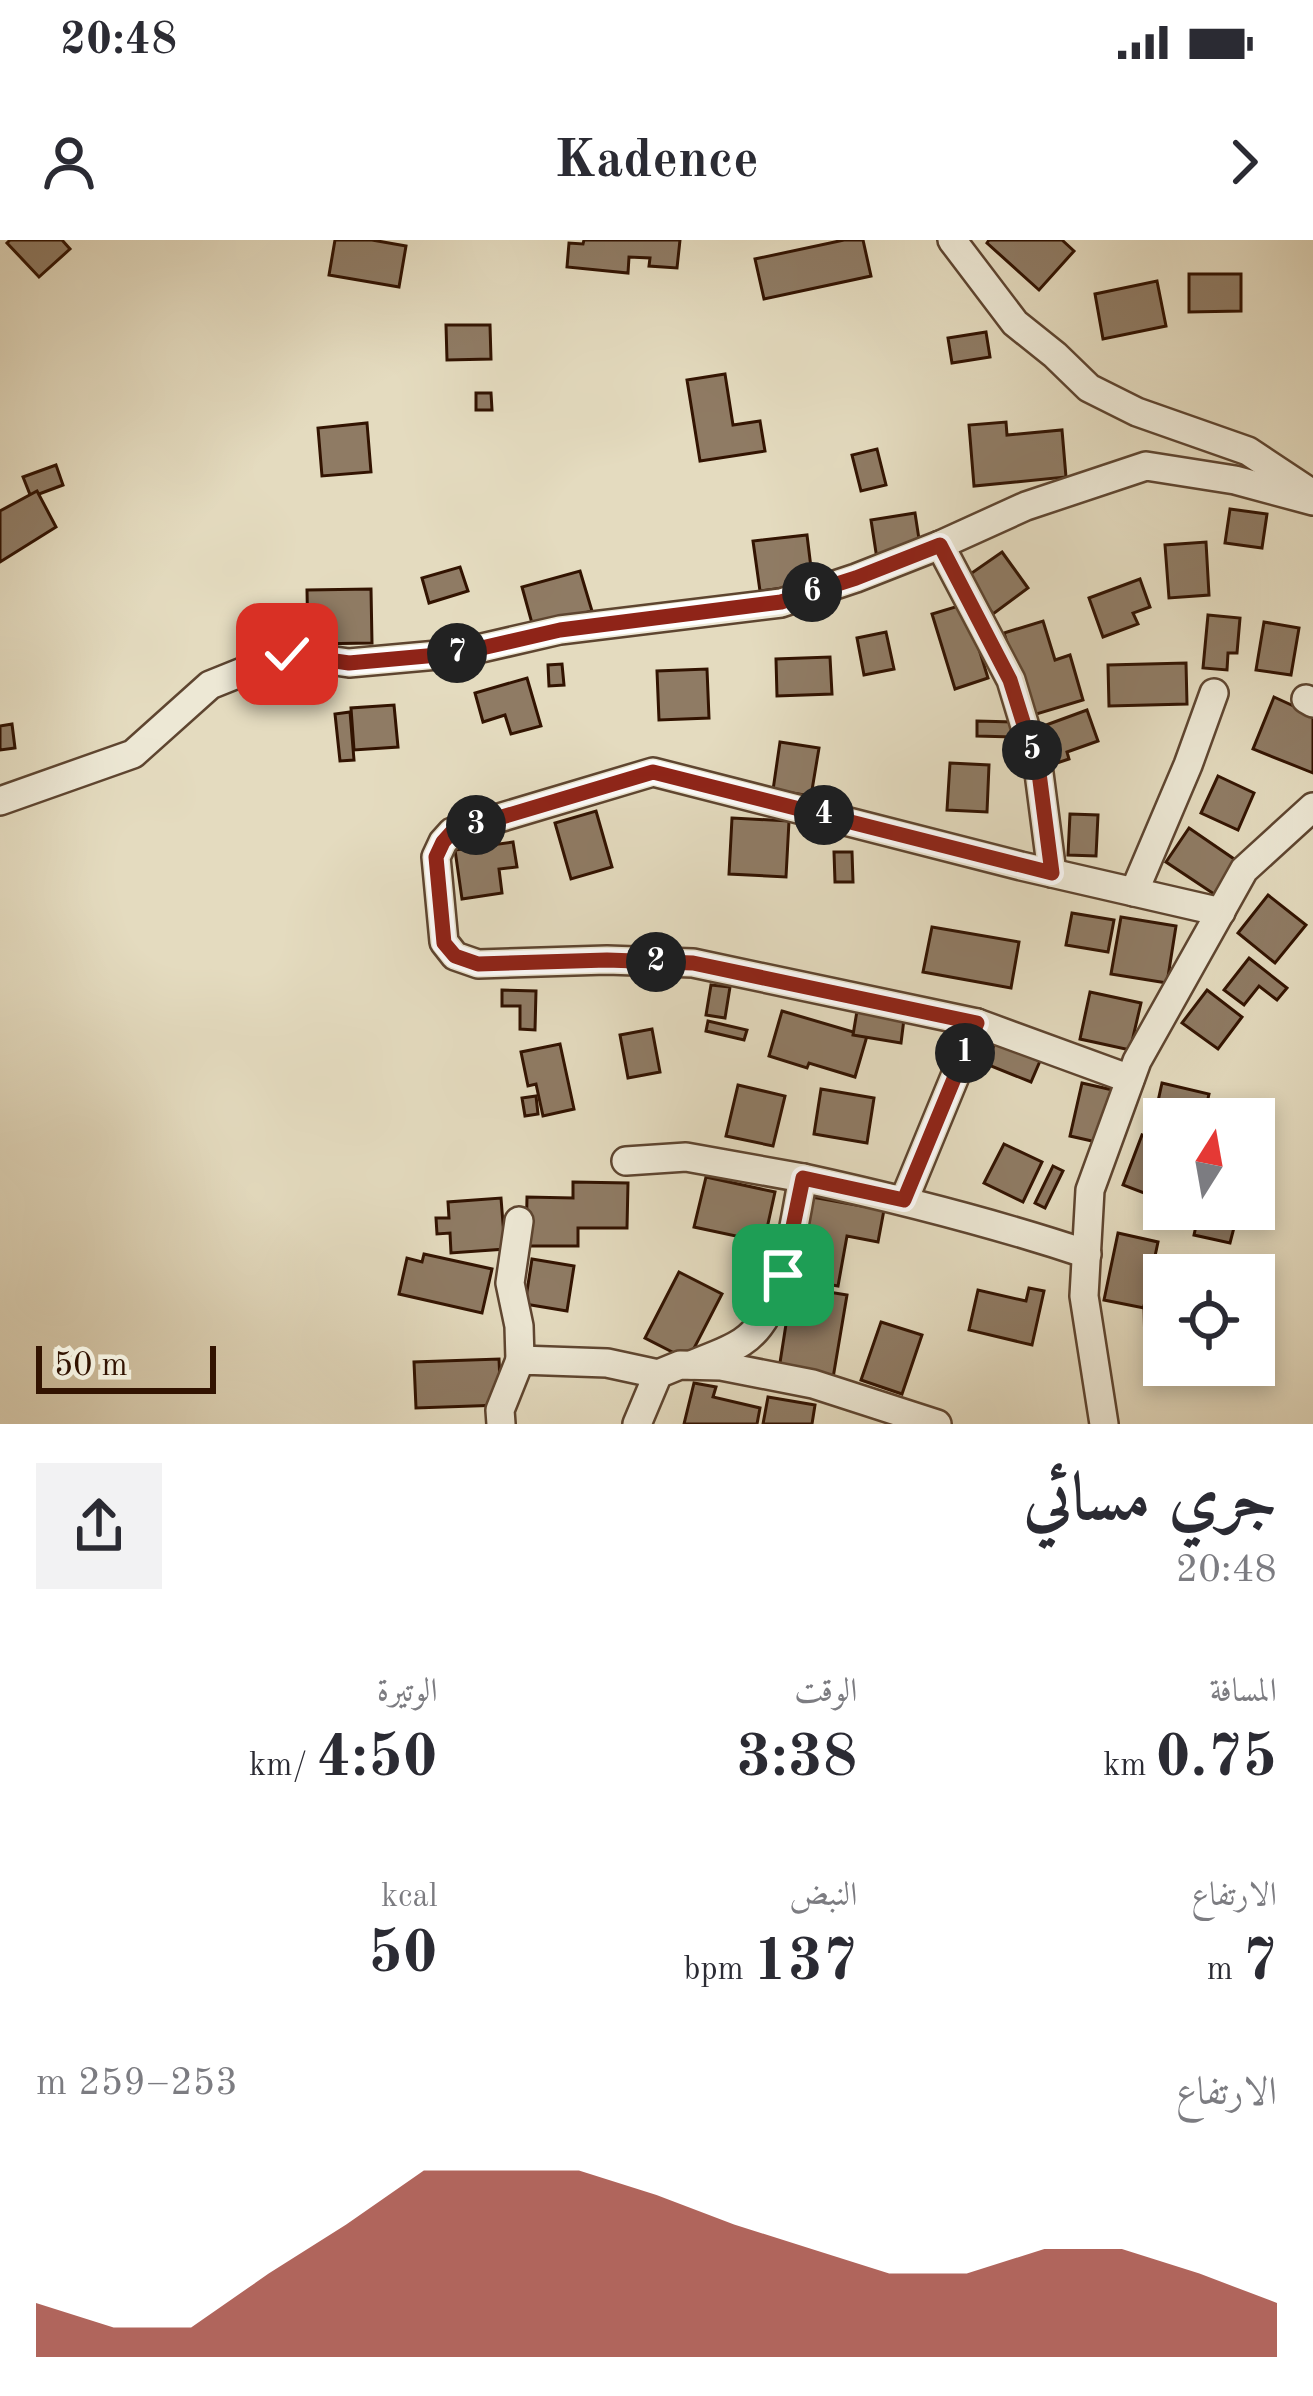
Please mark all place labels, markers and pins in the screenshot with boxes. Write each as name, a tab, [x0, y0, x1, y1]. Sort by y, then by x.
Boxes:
pin: 6	[782, 562, 842, 622]
pin	[236, 603, 338, 705]
pin: 7	[427, 623, 487, 683]
pin: 5	[1002, 720, 1062, 780]
pin: 4	[794, 785, 854, 845]
pin: 3	[446, 795, 506, 855]
pin: 2	[626, 932, 686, 992]
pin: 1	[935, 1023, 995, 1083]
pin	[732, 1224, 834, 1326]

